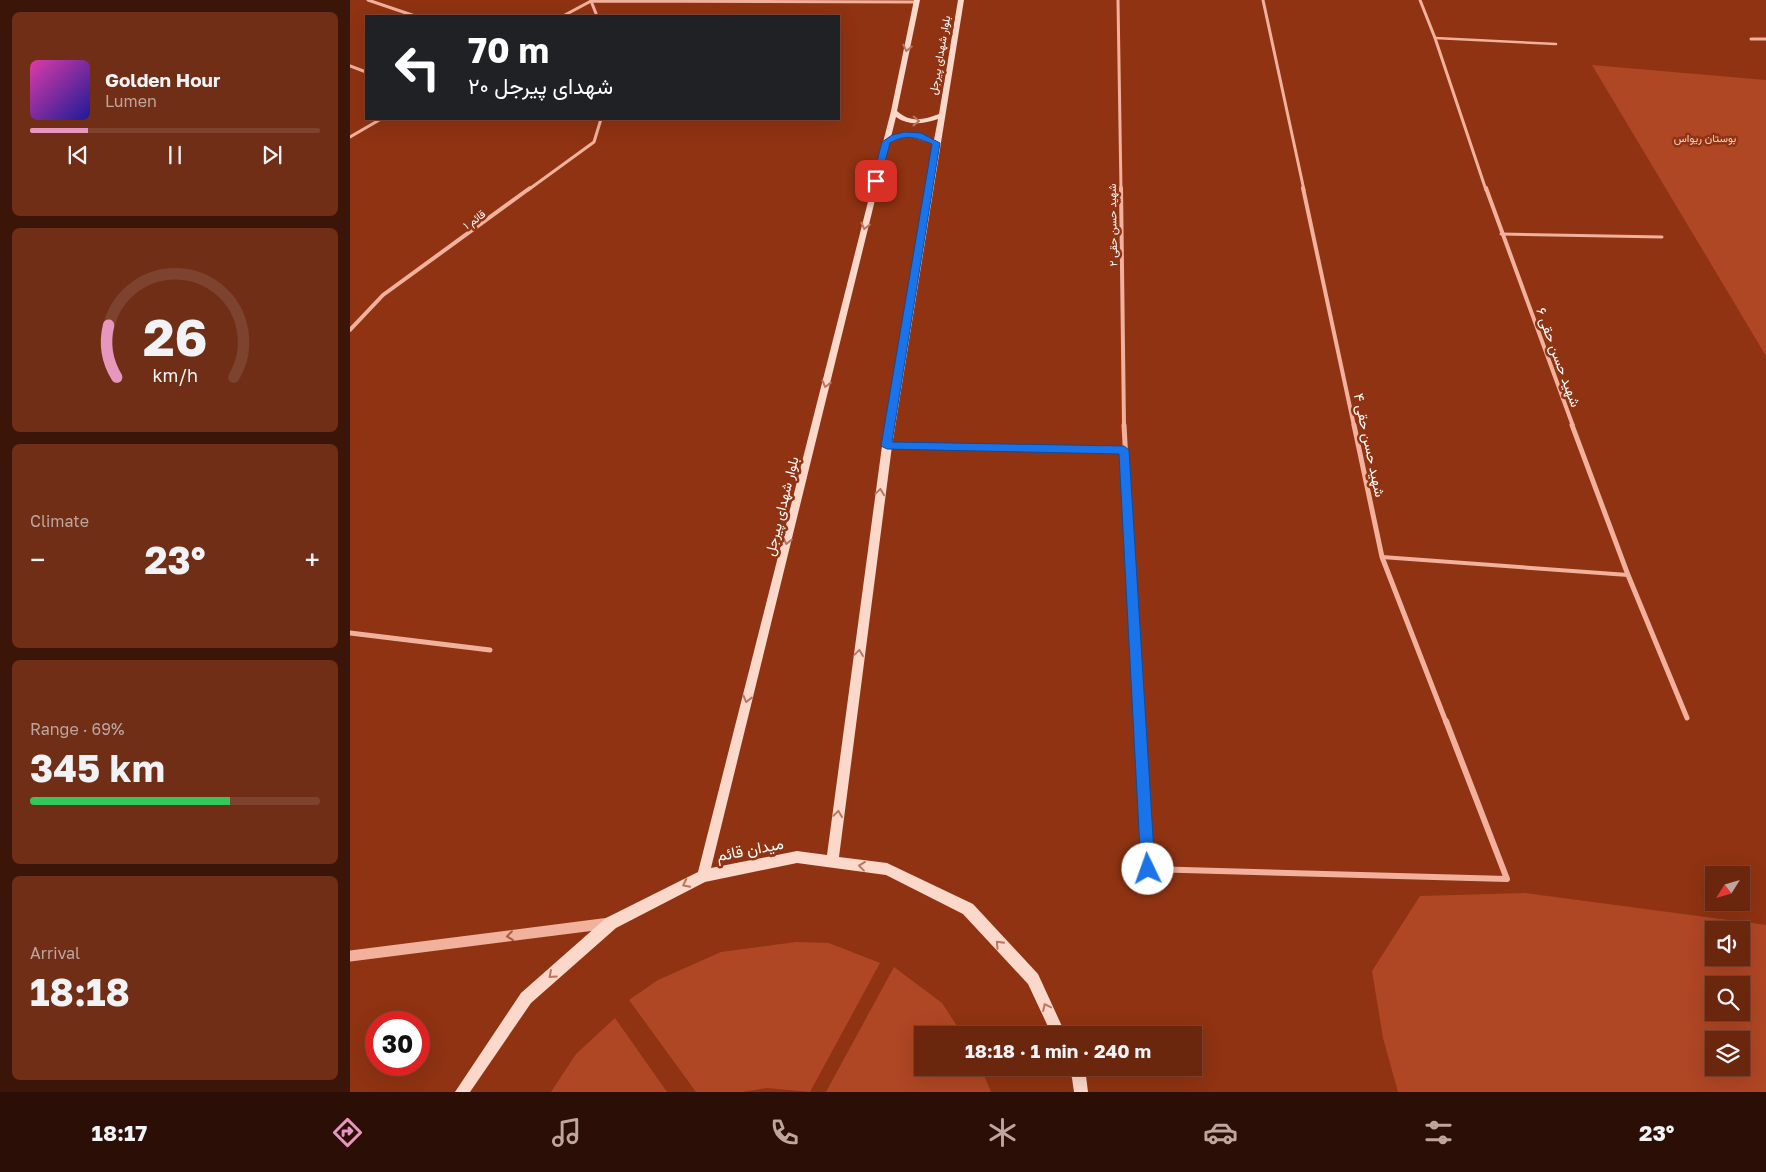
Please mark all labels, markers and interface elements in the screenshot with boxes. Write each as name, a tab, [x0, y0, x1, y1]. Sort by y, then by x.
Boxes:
street label: بلوار شهدای پیرجل	[926, 14, 954, 96]
text: 70 m	[468, 29, 549, 71]
icon: left	[385, 35, 450, 100]
one-way arrow	[902, 43, 913, 52]
text: Golden Hour	[105, 68, 220, 91]
text: شهدای پیرجل ۲۰	[468, 72, 613, 99]
text: Lumen	[105, 91, 157, 111]
one-way arrow	[913, 116, 921, 126]
park label: بوستان ریواس	[1674, 131, 1736, 145]
icon: previous	[64, 141, 92, 169]
icon: pause	[161, 141, 189, 169]
icon: next	[258, 141, 286, 169]
pin	[855, 160, 897, 202]
icon: arrive	[862, 167, 890, 195]
street label: شهید حسن حقی ۲	[1105, 183, 1120, 266]
street label: قائم ۱	[460, 207, 489, 233]
one-way arrow	[860, 221, 871, 230]
text: 26	[143, 305, 207, 367]
street label: شهید حسن حقی ۶	[1532, 305, 1585, 409]
text: km/h	[152, 364, 198, 386]
one-way arrow	[821, 379, 832, 388]
street label: شهید حسن حقی ۴	[1350, 392, 1389, 499]
street label: بلوار شهدای پیرجل	[760, 455, 804, 558]
one-way arrow	[875, 488, 885, 496]
text: Climate	[30, 511, 89, 531]
text: 23°	[144, 537, 206, 582]
one-way arrow	[782, 537, 793, 546]
text: −	[30, 543, 45, 576]
text: +	[305, 543, 320, 576]
one-way arrow	[853, 649, 864, 657]
one-way arrow	[742, 694, 753, 703]
text: Range · 69%	[30, 719, 124, 739]
text: 345 km	[30, 745, 165, 790]
one-way arrow	[832, 810, 843, 818]
street label: میدان قائم	[715, 833, 785, 866]
position arrow	[1121, 842, 1173, 894]
one-way arrow	[857, 861, 865, 872]
north arrow	[1705, 866, 1750, 911]
map controls	[1705, 866, 1750, 1076]
one-way arrow	[682, 878, 691, 888]
button: sound	[1705, 921, 1750, 966]
one-way arrow	[506, 930, 514, 941]
one-way arrow	[996, 940, 1005, 949]
text: Arrival	[30, 943, 80, 963]
text: 18:18	[30, 969, 130, 1014]
one-way arrow	[549, 969, 558, 978]
button: search	[1705, 976, 1750, 1021]
one-way arrow	[1042, 1003, 1052, 1012]
speed limit sign: 30	[365, 1011, 430, 1076]
button: layers	[1705, 1031, 1750, 1076]
text: 18:18 · 1 min · 240 m	[965, 1039, 1151, 1062]
icon: directions	[330, 1115, 365, 1150]
icon: music	[549, 1115, 584, 1150]
icon: phone	[767, 1115, 802, 1150]
icon: climate	[985, 1115, 1020, 1150]
icon: car	[1203, 1115, 1238, 1150]
icon: filters	[1421, 1115, 1456, 1150]
text: 18:17	[92, 1119, 147, 1146]
text: 23°	[1639, 1119, 1674, 1146]

